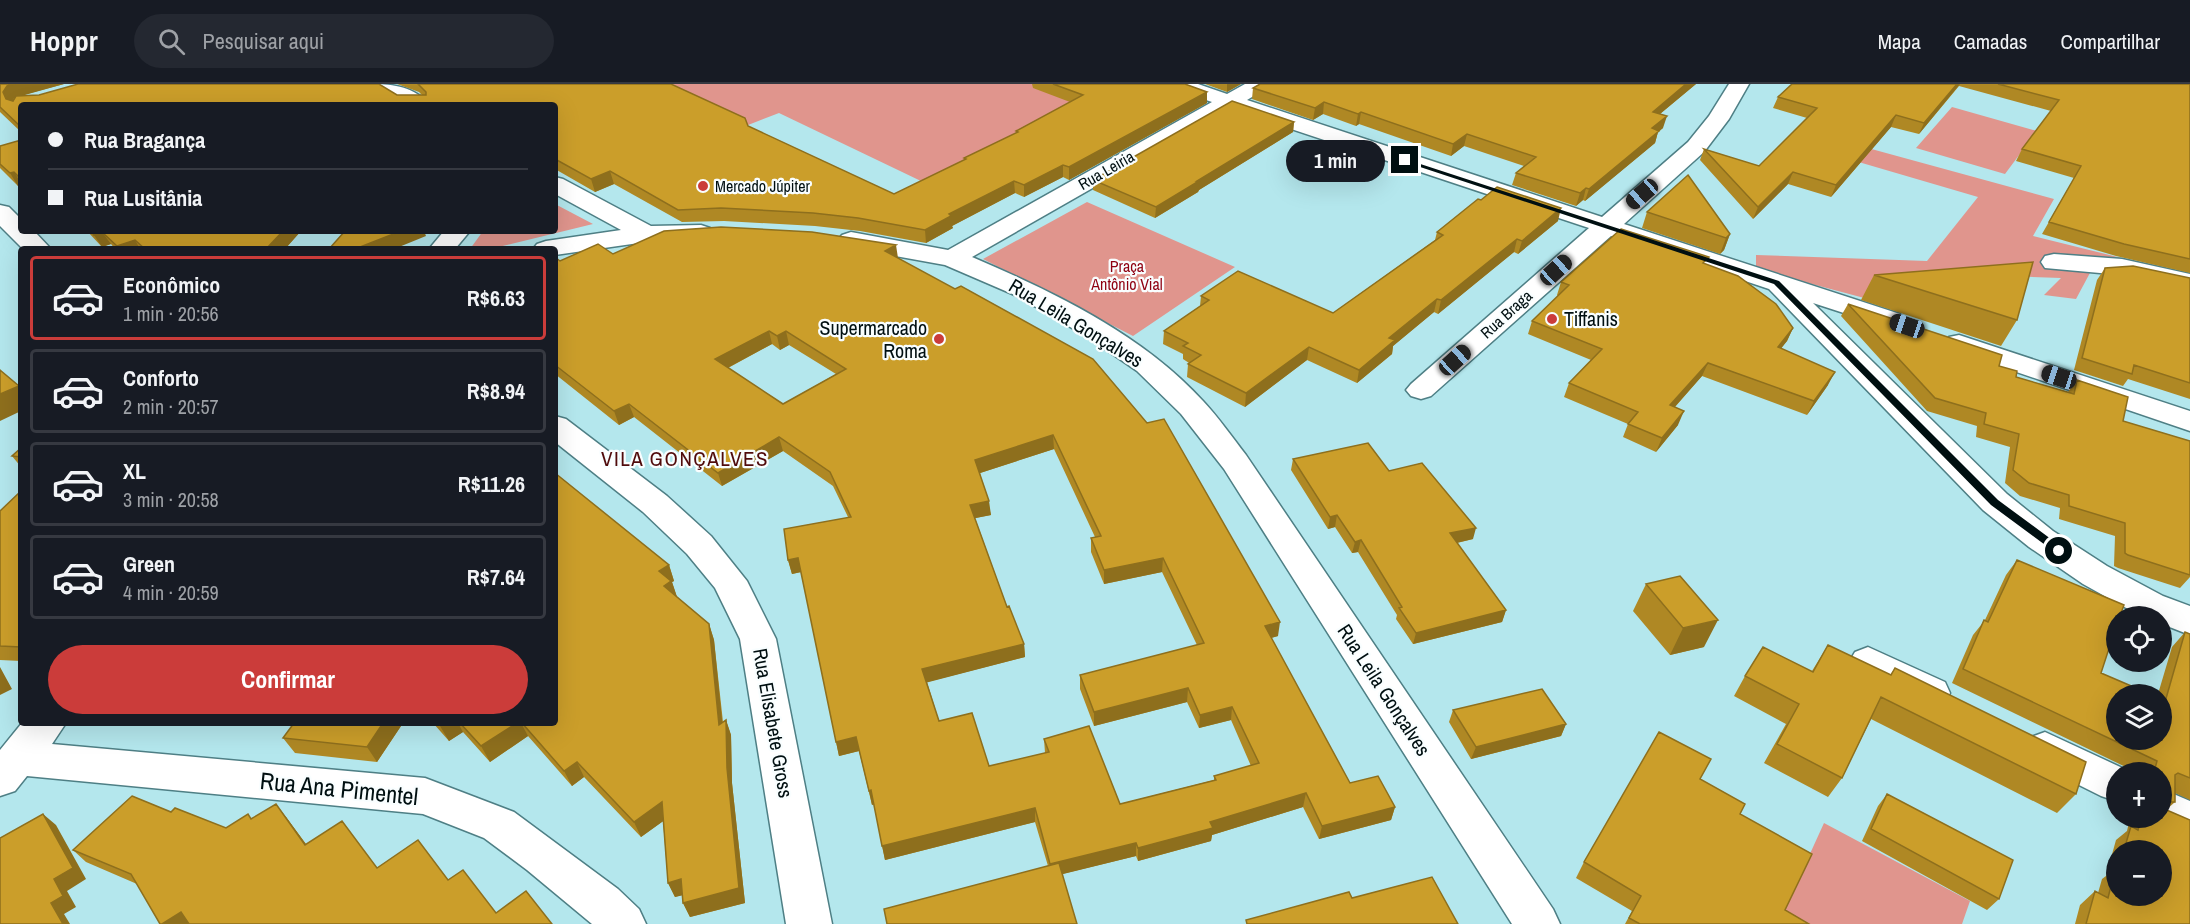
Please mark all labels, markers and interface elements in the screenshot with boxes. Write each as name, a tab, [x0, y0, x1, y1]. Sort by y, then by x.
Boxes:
search box	[134, 14, 554, 68]
text: Hoppr	[30, 22, 98, 60]
icon: search	[155, 25, 188, 58]
text: Pesquisar aqui	[203, 26, 324, 56]
text: Mapa	[1878, 27, 1921, 56]
text: Camadas	[1954, 27, 2027, 56]
text: Compartilhar	[2060, 27, 2160, 56]
text: Rua Bragança	[84, 125, 205, 155]
callout: 1 min	[1285, 139, 1384, 181]
street label: Rua Leiria	[1074, 145, 1139, 195]
route end	[1391, 146, 1418, 173]
text: 1 min	[1314, 147, 1357, 174]
place label: Mercado Júpiter	[715, 175, 810, 197]
car	[1623, 175, 1661, 213]
marker: Mercado Júpiter	[696, 179, 710, 193]
text: Rua Lusitânia	[84, 183, 202, 213]
car	[1537, 251, 1575, 289]
park label: Praça Antônio Vial	[1090, 255, 1163, 295]
text: Econômico	[123, 270, 220, 300]
icon: car	[51, 271, 105, 325]
street label: Rua Leila Gonçalves	[1004, 272, 1148, 373]
text: R$6.63	[467, 283, 525, 313]
street label: Rua Braga	[1475, 284, 1537, 343]
text: 1 min · 20:56	[123, 300, 219, 327]
place label: Tiffanis	[1564, 305, 1618, 332]
marker: Tiffanis	[1545, 312, 1559, 326]
car	[1887, 312, 1927, 340]
place label: Supermarcado Roma	[819, 314, 927, 364]
marker: Supermarcado Roma	[932, 332, 946, 346]
car	[1436, 341, 1474, 379]
text: Conforto	[123, 363, 199, 393]
car	[2039, 363, 2079, 391]
icon: car	[51, 364, 105, 418]
text: R$8.94	[467, 376, 525, 406]
text: 2 min · 20:57	[123, 393, 219, 420]
district label: VILA GONÇALVES	[601, 444, 769, 473]
text: XL	[123, 456, 146, 486]
icon: car	[51, 457, 105, 511]
text: R$11.26	[458, 469, 525, 499]
text: 3 min · 20:58	[123, 486, 219, 513]
route start	[2045, 537, 2072, 564]
text: Green	[123, 549, 175, 579]
icon: car	[51, 550, 105, 604]
text: R$7.64	[467, 562, 525, 592]
text: 4 min · 20:59	[123, 579, 219, 606]
map controls	[2106, 606, 2172, 906]
button: locate	[2106, 606, 2172, 672]
street label: Rua Leila Gonçalves	[1332, 619, 1437, 761]
button: Confirmar	[48, 645, 528, 714]
street label: Rua Elisabete Gross	[747, 646, 800, 800]
button: layers	[2106, 684, 2172, 750]
button: +	[2106, 762, 2172, 828]
street label: Rua Ana Pimentel	[259, 764, 420, 812]
button: −	[2106, 840, 2172, 906]

